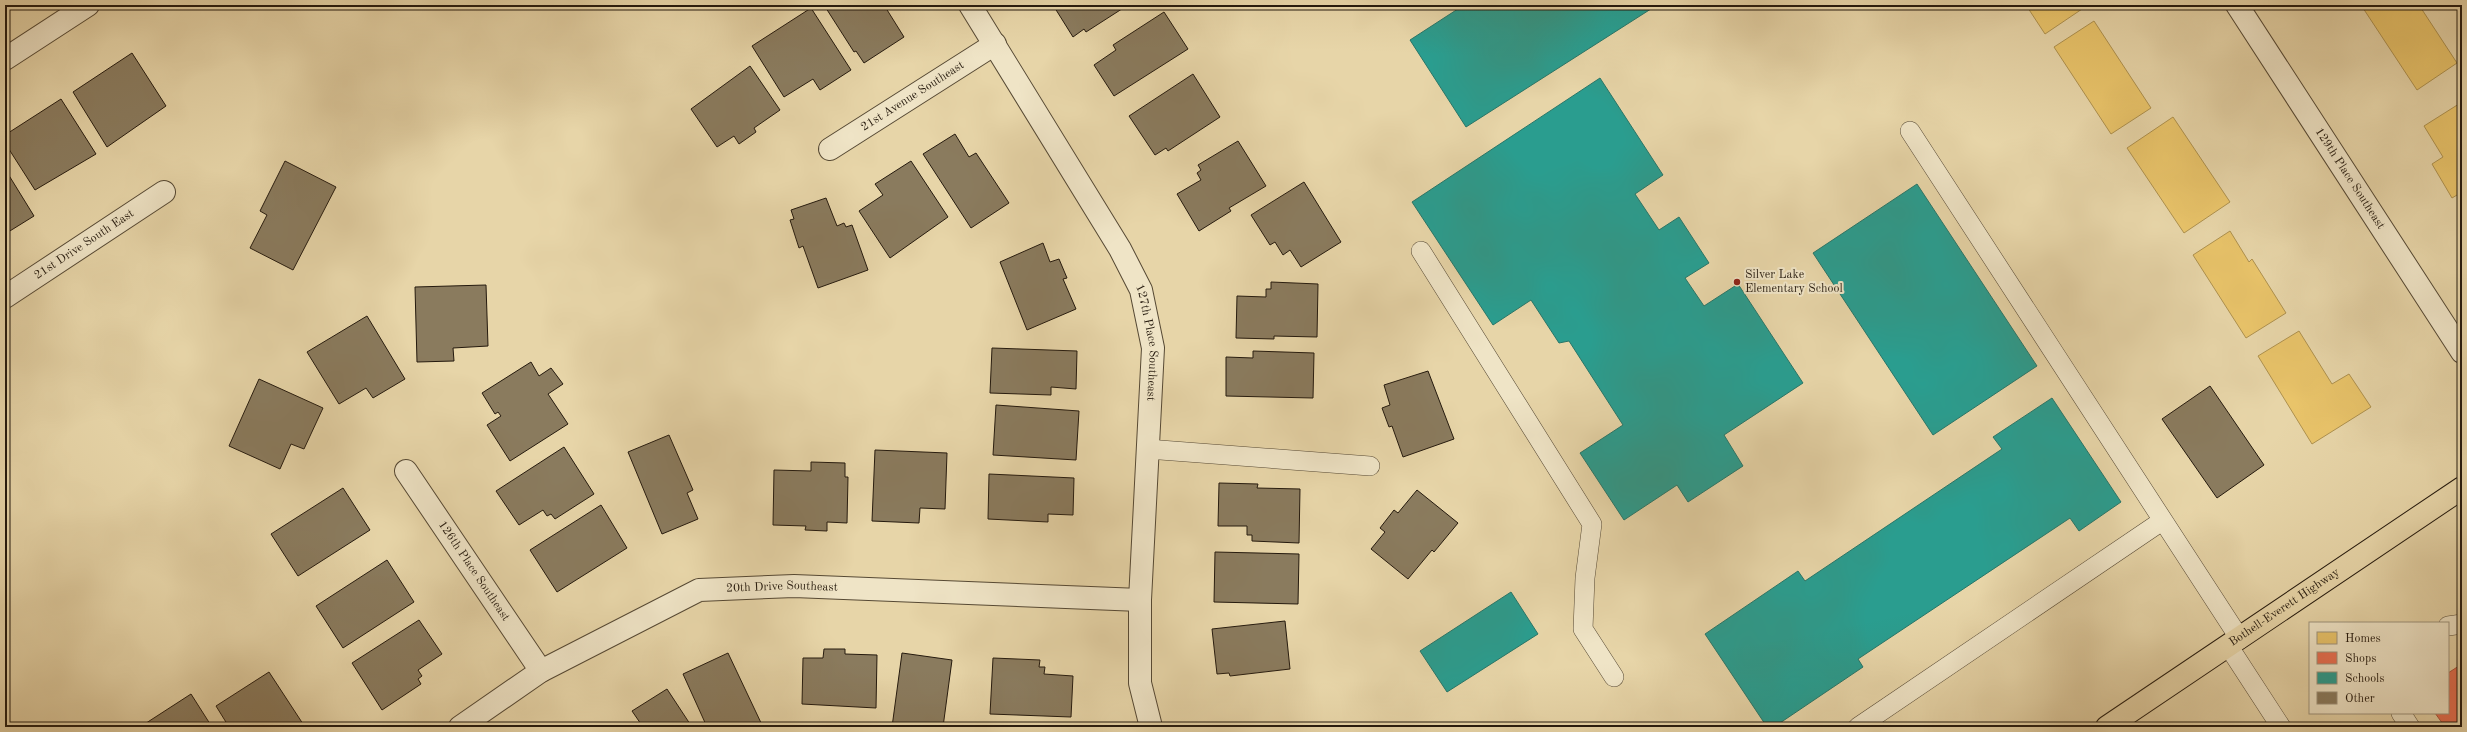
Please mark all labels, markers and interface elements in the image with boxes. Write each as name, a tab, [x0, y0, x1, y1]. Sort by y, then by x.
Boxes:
street label: 21st Avenue Southeast	[859, 59, 966, 134]
street label: 129th Place Southeast	[2312, 126, 2387, 231]
street label: 21st Drive South East	[32, 208, 136, 282]
place label: Silver Lake Elementary School	[1745, 269, 1843, 295]
marker: Silver Lake Elementary School	[1732, 277, 1742, 287]
street label: 127th Place Southeast	[1133, 282, 1159, 402]
street label: 126th Place Southeast	[436, 519, 512, 624]
street label: Bothell-Everett Highway	[2227, 566, 2342, 649]
street label: 20th Drive Southeast	[726, 580, 838, 595]
legend	[2309, 622, 2449, 714]
text: Homes	[2345, 633, 2381, 645]
text: Shops	[2345, 653, 2376, 665]
text: Schools	[2345, 673, 2385, 685]
text: Other	[2345, 693, 2375, 705]

